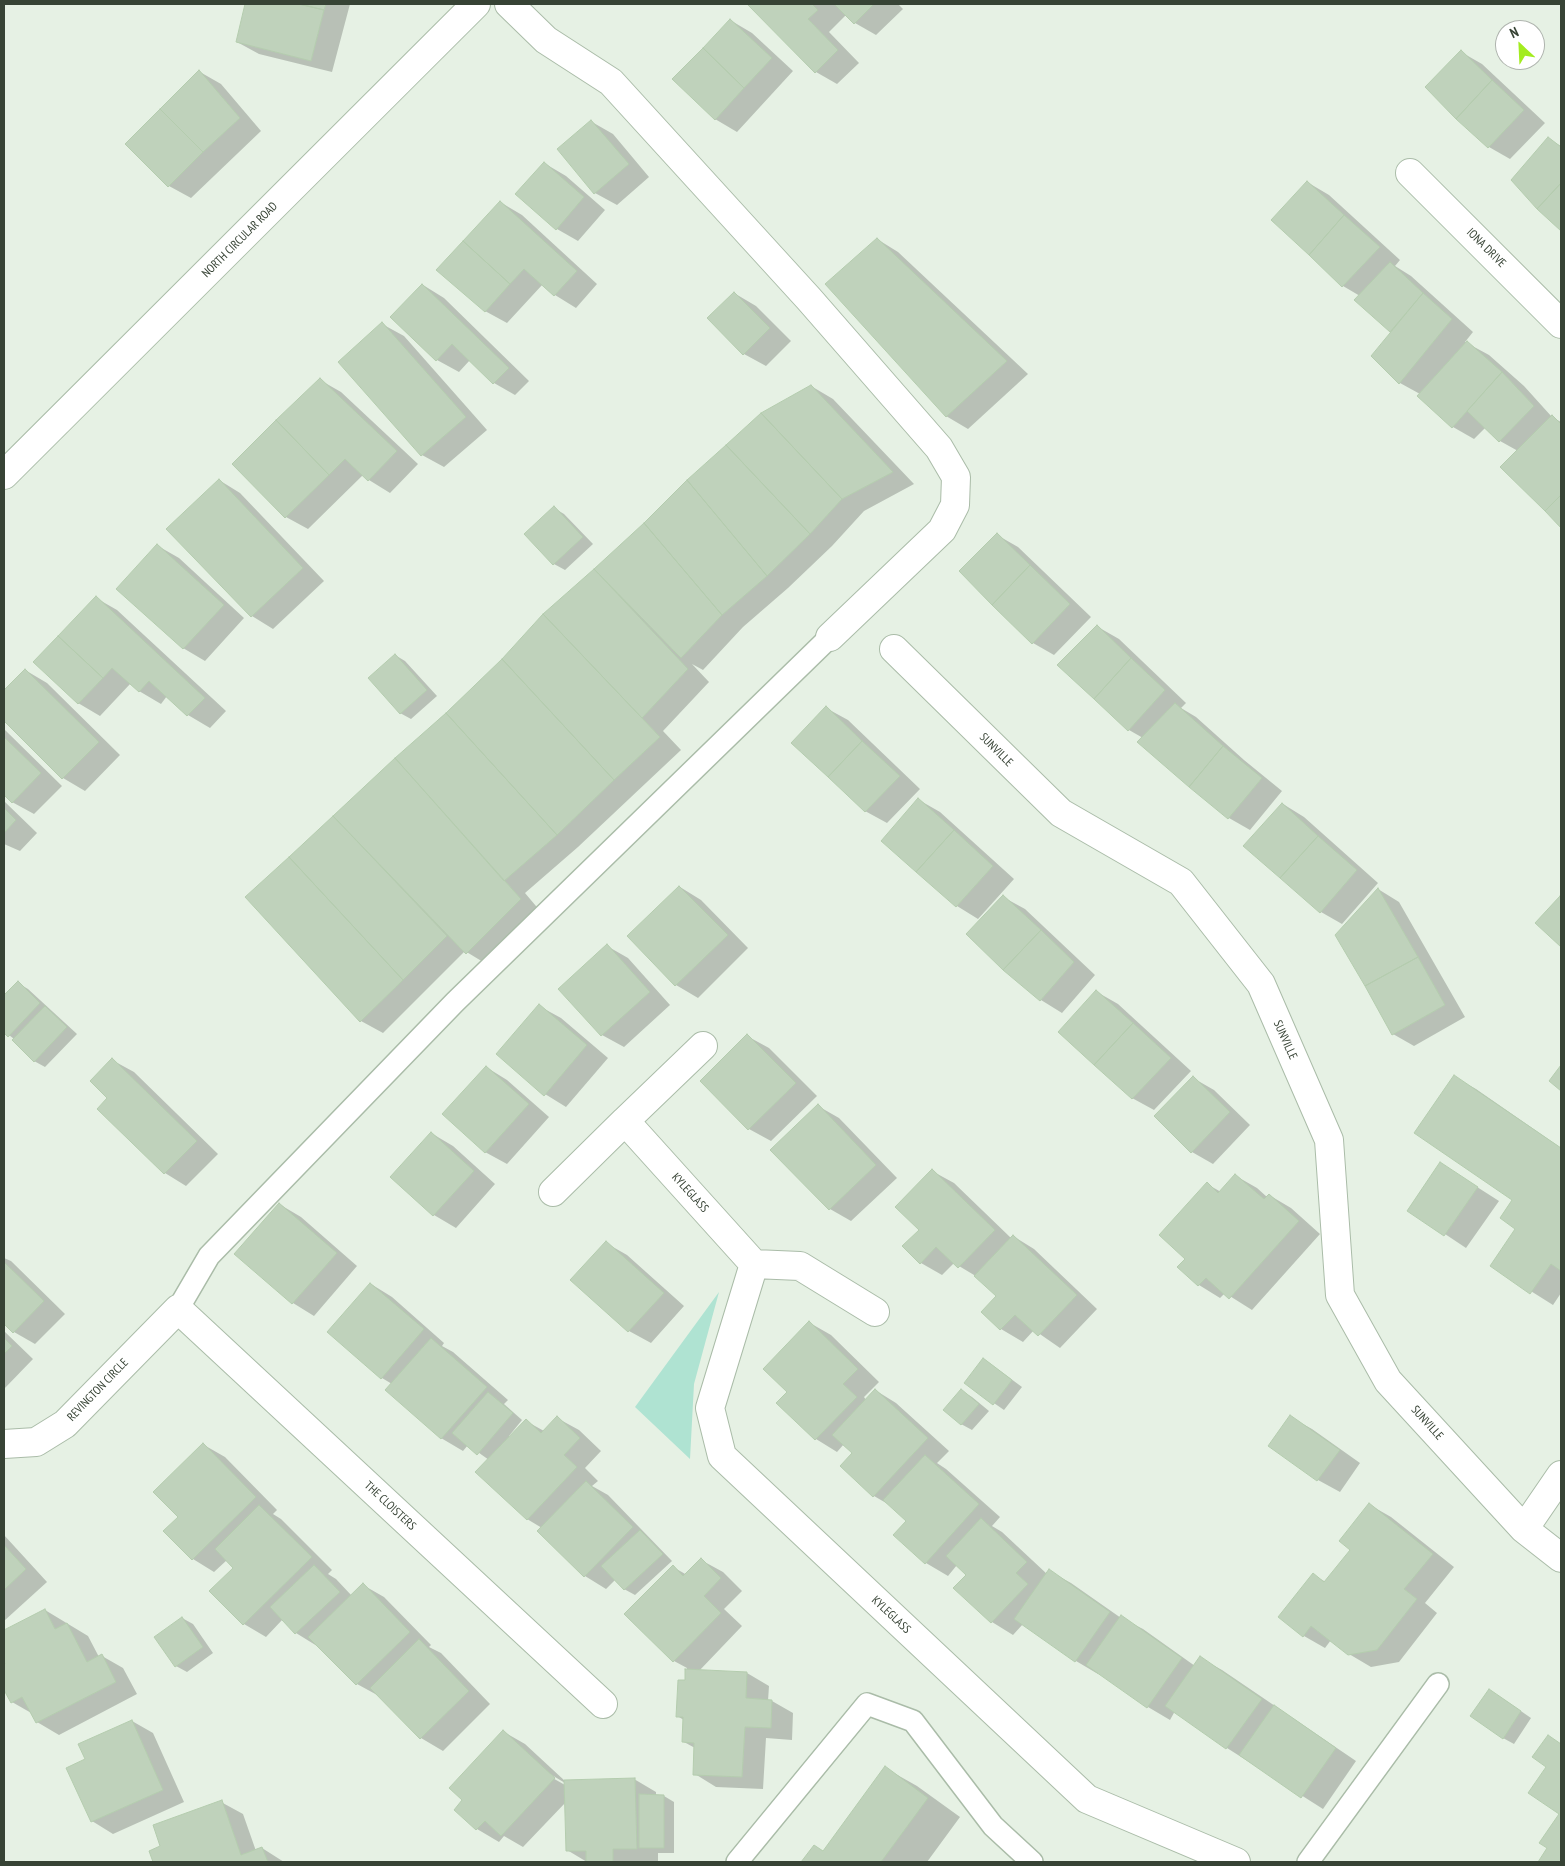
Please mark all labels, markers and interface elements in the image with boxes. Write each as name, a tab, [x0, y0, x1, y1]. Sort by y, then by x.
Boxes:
north arrow	[1495, 20, 1545, 70]
text: N	[1507, 23, 1521, 42]
street label: NORTH CIRCULAR ROAD	[199, 199, 281, 281]
street label: IONA DRIVE	[1463, 225, 1509, 271]
street label: SUNVILLE	[976, 730, 1016, 770]
street label: SUNVILLE	[1270, 1018, 1300, 1062]
street label: KYLEGLASS	[669, 1170, 711, 1216]
street label: REVINGTON CIRCLE	[65, 1356, 131, 1424]
street label: SUNVILLE	[1408, 1403, 1446, 1443]
street label: THE CLOISTERS	[361, 1478, 419, 1534]
street label: KYLEGLASS	[868, 1593, 914, 1637]

